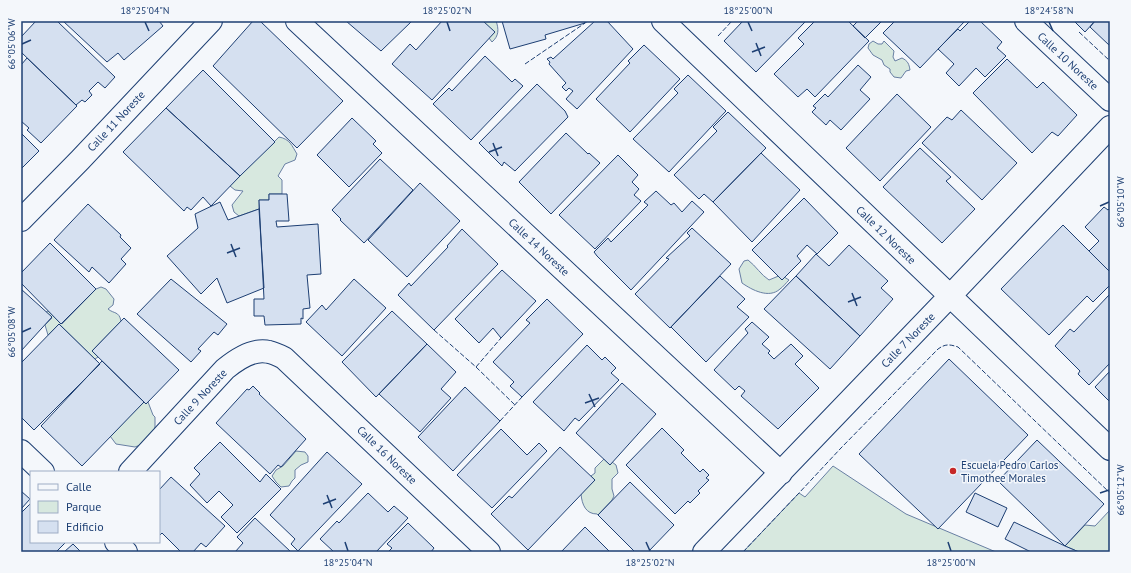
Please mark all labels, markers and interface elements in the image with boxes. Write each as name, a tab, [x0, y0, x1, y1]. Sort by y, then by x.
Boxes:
text: 18°25'04"N	[120, 4, 170, 17]
text: 18°25'02"N	[422, 4, 472, 17]
text: 18°25'00"N	[723, 4, 773, 17]
text: 18°24'58"N	[1024, 4, 1074, 17]
text: 66°05'06"W	[5, 18, 18, 70]
street label: Calle 10 Noreste	[1035, 29, 1102, 93]
street label: Calle 11 Noreste	[84, 87, 148, 154]
text: 66°05'10"W	[1114, 176, 1127, 228]
street label: Calle 12 Noreste	[853, 203, 919, 267]
street label: Calle 14 Noreste	[506, 215, 573, 279]
text: 66°05'08"W	[5, 306, 18, 358]
street label: Calle 7 Noreste	[878, 309, 938, 371]
street label: Calle 9 Noreste	[170, 366, 230, 428]
street label: Calle 16 Noreste	[354, 423, 420, 487]
place label: Escuela Pedro Carlos Timothee Morales	[961, 458, 1059, 485]
text: 66°05'12"W	[1114, 464, 1127, 516]
marker: Escuela Pedro Carlos Timothee Morales	[948, 466, 958, 476]
legend	[30, 471, 160, 543]
text: Calle	[66, 479, 92, 494]
text: Parque	[66, 499, 101, 514]
text: Edificio	[66, 519, 104, 534]
text: 18°25'04"N	[323, 556, 373, 569]
text: 18°25'02"N	[625, 556, 675, 569]
text: 18°25'00"N	[926, 556, 976, 569]

